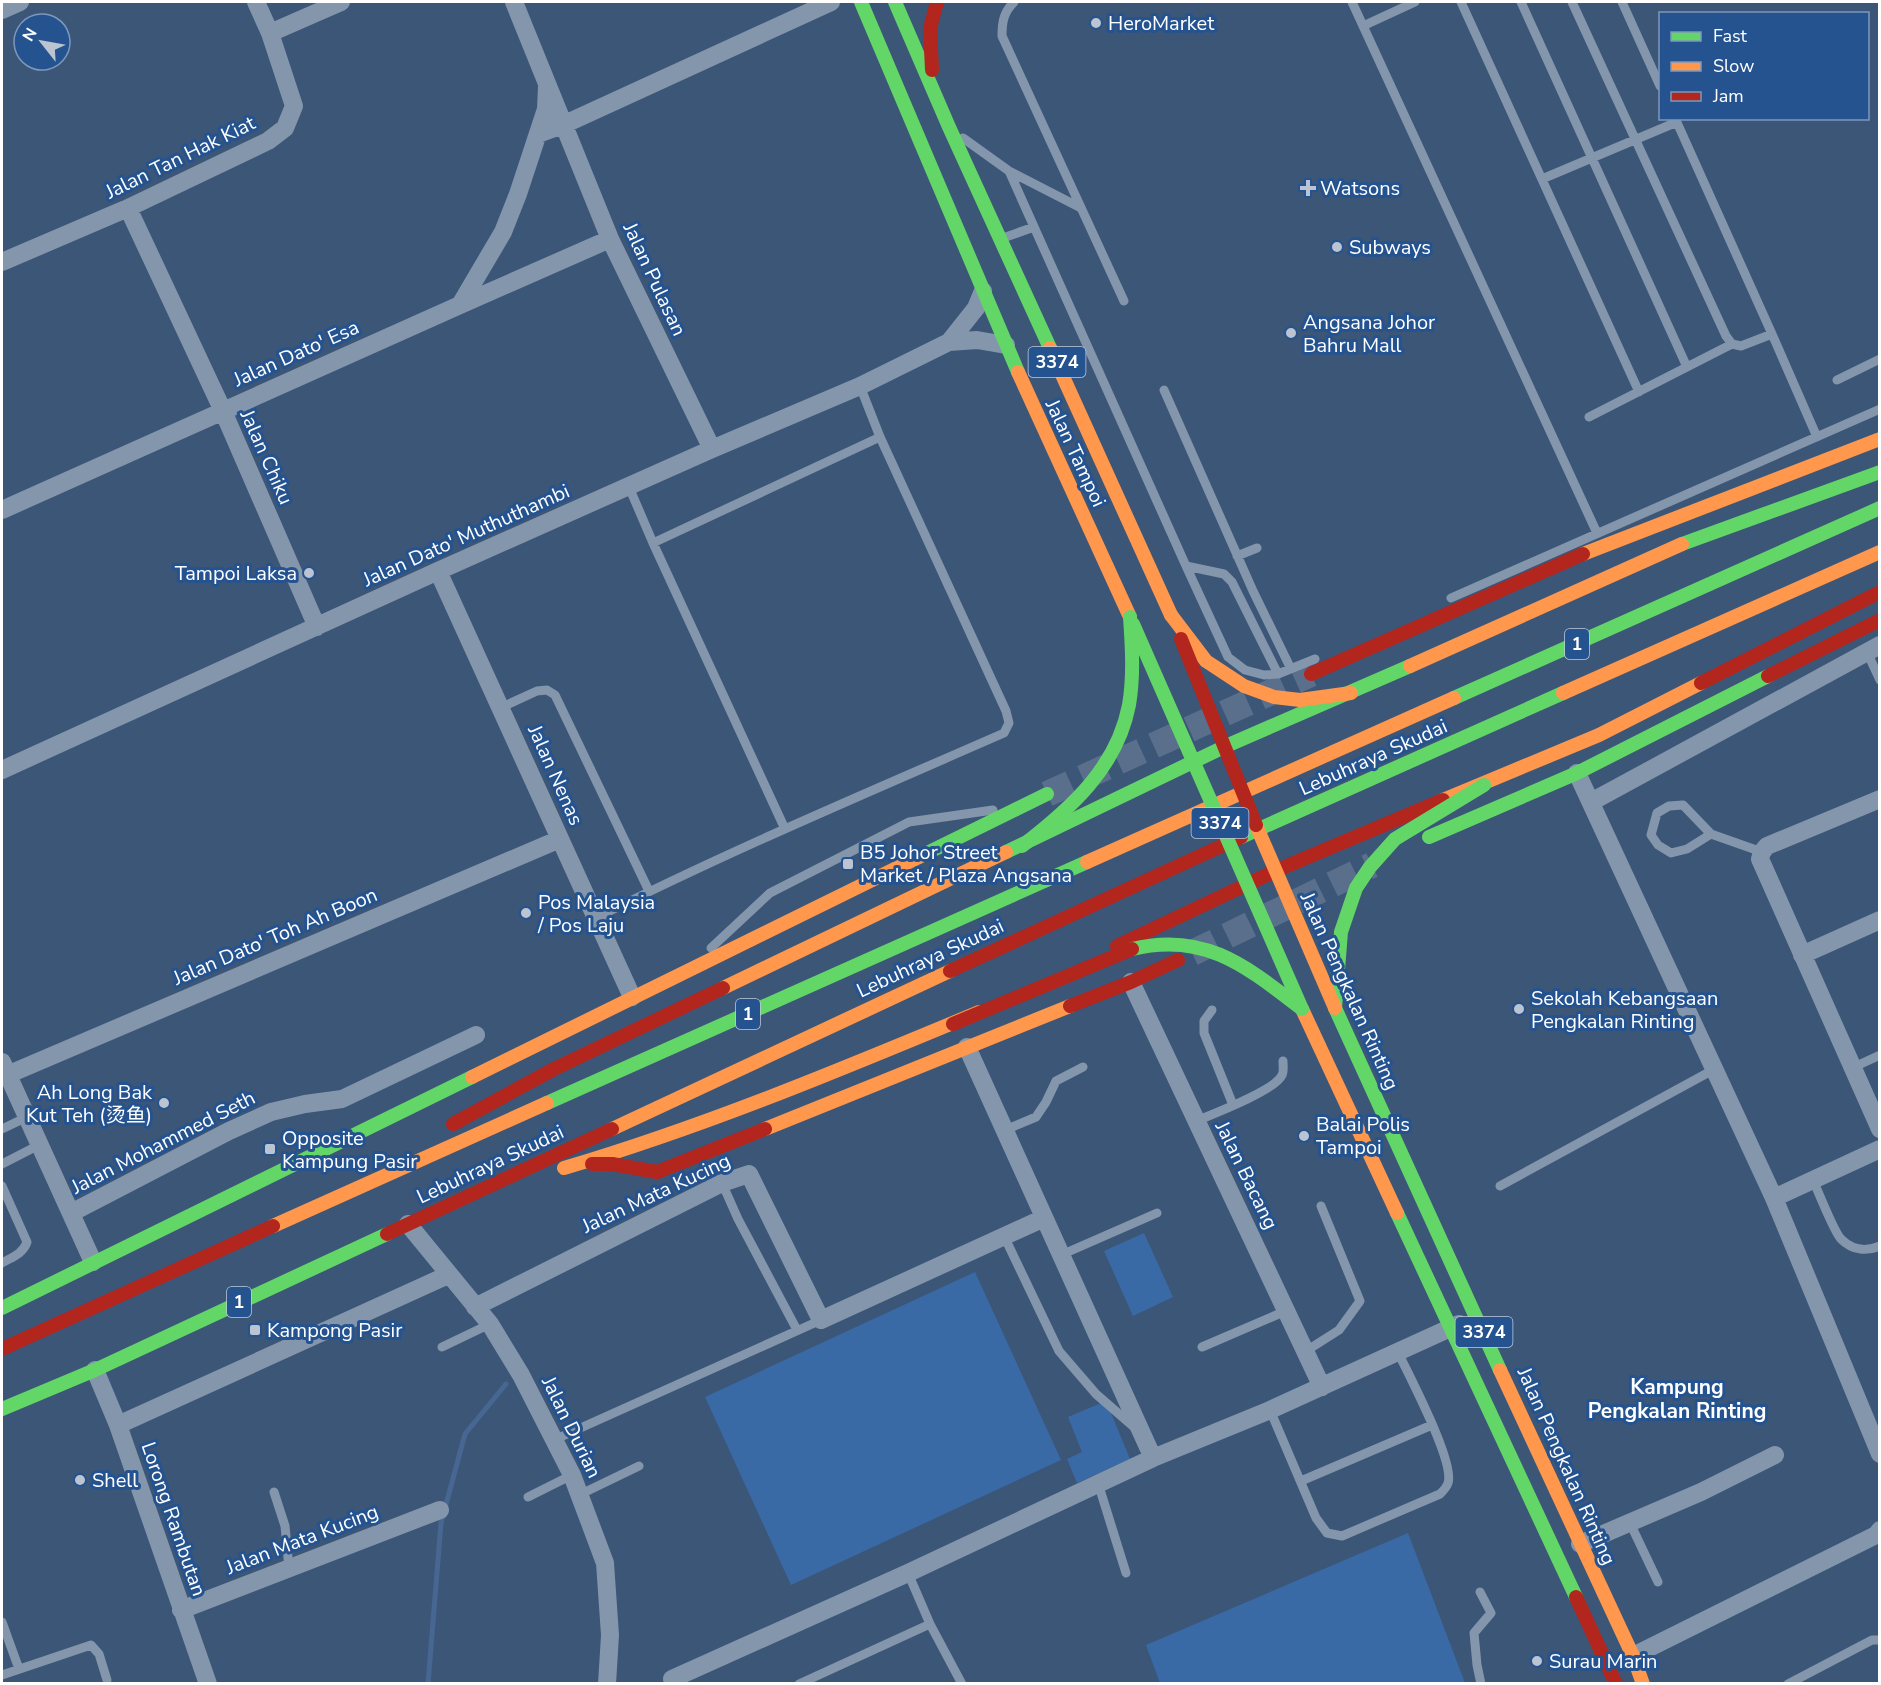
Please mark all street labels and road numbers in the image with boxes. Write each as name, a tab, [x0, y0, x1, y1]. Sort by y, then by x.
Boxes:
street label: Jalan Tan Hak Kiat	[100, 109, 260, 206]
street label: Jalan Pulasan	[616, 217, 693, 340]
street label: Jalan Dato' Esa	[228, 314, 363, 394]
road number: 3374	[1028, 347, 1086, 377]
street label: Jalan Tampoi	[1038, 394, 1112, 511]
street label: Jalan Chiku	[233, 405, 299, 509]
street label: Jalan Dato' Muthuthambi	[358, 478, 574, 594]
road number: 1	[1565, 629, 1589, 659]
street label: Lebuhraya Skudai	[1295, 713, 1452, 802]
street label: Jalan Nenas	[521, 720, 590, 830]
road number: 3374	[1192, 808, 1248, 838]
street label: Jalan Dato' Toh Ah Boon	[168, 881, 381, 992]
street label: Jalan Pengkalan Rinting	[1293, 887, 1405, 1094]
street label: Lebuhraya Skudai	[852, 913, 1008, 1004]
road number: 1	[736, 999, 760, 1029]
street label: Jalan Mohammed Seth	[66, 1084, 260, 1201]
street label: Jalan Bacang	[1208, 1116, 1284, 1234]
street label: Lebuhraya Skudai	[412, 1119, 568, 1210]
street label: Jalan Mata Kucing	[577, 1147, 735, 1240]
road number: 1	[227, 1287, 251, 1317]
road number: 3374	[1456, 1317, 1512, 1347]
street label: Jalan Pengkalan Rinting	[1510, 1362, 1622, 1569]
street label: Jalan Durian	[535, 1371, 608, 1483]
street label: Lorong Rambutan	[135, 1439, 213, 1600]
street label: Jalan Mata Kucing	[221, 1498, 382, 1581]

